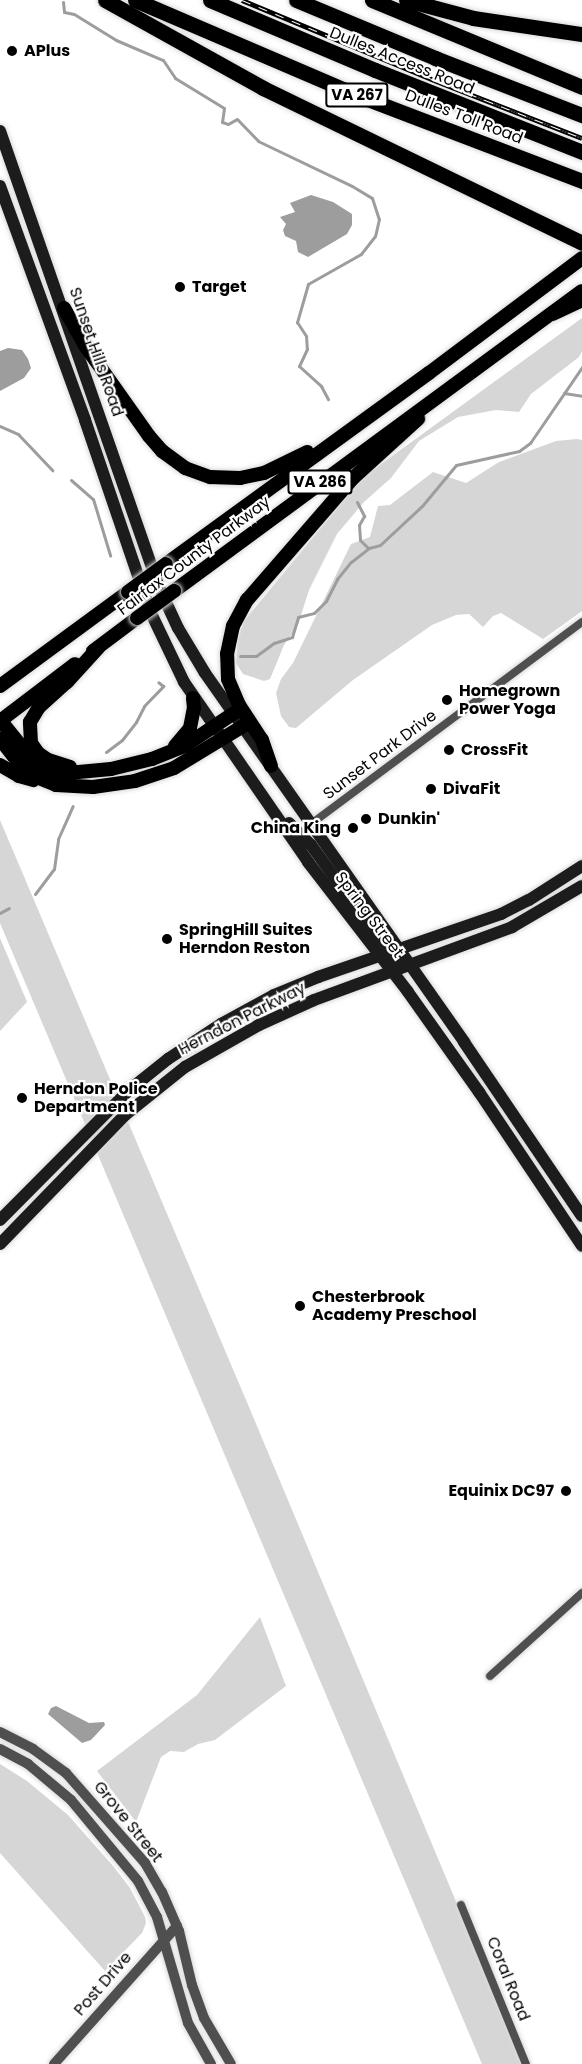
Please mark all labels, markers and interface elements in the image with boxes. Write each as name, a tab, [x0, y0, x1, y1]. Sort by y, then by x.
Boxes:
street label: Dulles Access Road	[327, 23, 477, 99]
place label: APlus	[24, 41, 70, 61]
marker: APlus	[5, 44, 19, 58]
road number: VA 267	[324, 83, 390, 107]
street label: Dulles Toll Road	[402, 86, 526, 148]
place label: Target	[192, 277, 246, 297]
marker: Target	[173, 280, 187, 294]
street label: Sunset Hills Road	[65, 285, 127, 419]
road number: VA 286	[287, 470, 353, 494]
street label: Fairfax County Parkway	[114, 492, 274, 620]
place label: Homegrown Power Yoga	[459, 681, 560, 719]
marker: Homegrown Power Yoga	[440, 693, 454, 707]
street label: Sunset Park Drive	[320, 706, 440, 804]
place label: CrossFit	[461, 740, 528, 760]
marker: CrossFit	[442, 743, 456, 757]
place label: DivaFit	[443, 779, 500, 799]
marker: DivaFit	[424, 782, 438, 796]
place label: Dunkin'	[378, 809, 440, 829]
marker: Dunkin'	[359, 812, 373, 826]
place label: China King	[251, 818, 341, 838]
marker: China King	[346, 821, 360, 835]
street label: Spring Street	[331, 868, 407, 962]
place label: SpringHill Suites Herndon Reston	[179, 920, 313, 958]
marker: SpringHill Suites Herndon Reston	[160, 932, 174, 946]
street label: Herndon Parkway	[175, 979, 309, 1059]
place label: Herndon Police Department	[34, 1079, 158, 1117]
marker: Herndon Police Department	[15, 1091, 29, 1105]
place label: Chesterbrook Academy Preschool	[312, 1287, 477, 1325]
marker: Chesterbrook Academy Preschool	[293, 1299, 307, 1313]
place label: Equinix DC97	[448, 1481, 554, 1501]
marker: Equinix DC97	[559, 1484, 573, 1498]
street label: Grove Street	[89, 1778, 167, 1866]
street label: Coral Road	[482, 1934, 534, 2024]
street label: Post Drive	[70, 1948, 136, 2020]

